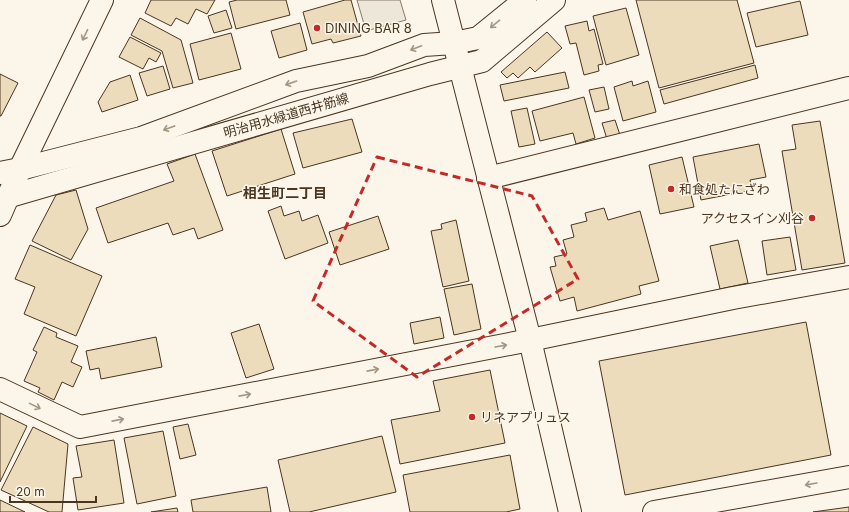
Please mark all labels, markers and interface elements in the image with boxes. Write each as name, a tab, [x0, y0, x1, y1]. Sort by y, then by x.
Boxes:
place label: DINING BAR 8	[325, 20, 412, 36]
one-way arrow	[489, 20, 500, 29]
marker: DINING BAR 8	[312, 23, 322, 33]
one-way arrow	[81, 29, 88, 41]
one-way arrow	[409, 45, 422, 52]
one-way arrow	[285, 80, 297, 88]
street label: 明治用水緑道西井筋線	[221, 89, 351, 141]
one-way arrow	[162, 125, 175, 132]
place label: 和食処たにざわ	[679, 181, 770, 197]
district label: 相生町二丁目	[243, 184, 327, 201]
marker: 和食処たにざわ	[666, 184, 676, 194]
place label: アクセスイン刈谷	[701, 210, 804, 226]
marker: アクセスイン刈谷	[807, 213, 817, 223]
one-way arrow	[494, 341, 507, 349]
one-way arrow	[366, 366, 379, 374]
one-way arrow	[239, 391, 252, 399]
one-way arrow	[29, 403, 41, 410]
place label: リネアプリュス	[480, 409, 571, 425]
marker: リネアプリュス	[467, 412, 477, 422]
one-way arrow	[111, 416, 124, 424]
scale bar	[10, 478, 96, 504]
one-way arrow	[804, 480, 817, 488]
text: 20 m	[16, 484, 45, 499]

